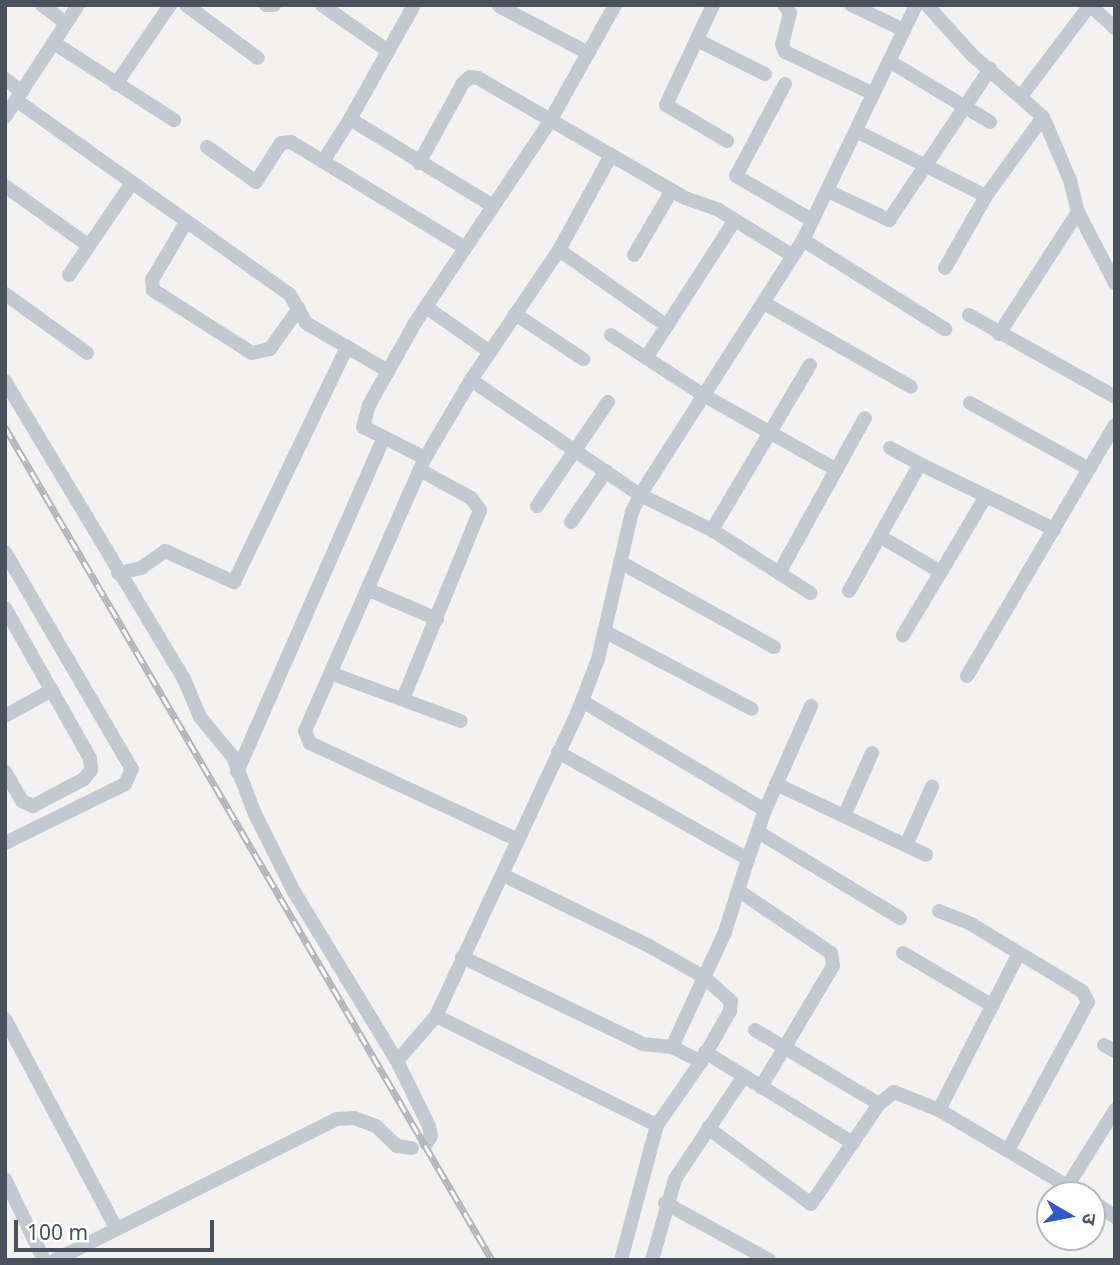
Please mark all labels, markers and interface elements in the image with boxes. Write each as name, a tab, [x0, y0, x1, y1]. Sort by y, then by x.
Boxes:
north arrow	[1036, 1181, 1106, 1251]
scale bar	[18, 1206, 217, 1250]
text: उ	[1076, 1212, 1103, 1227]
text: 100 m	[27, 1218, 88, 1246]

